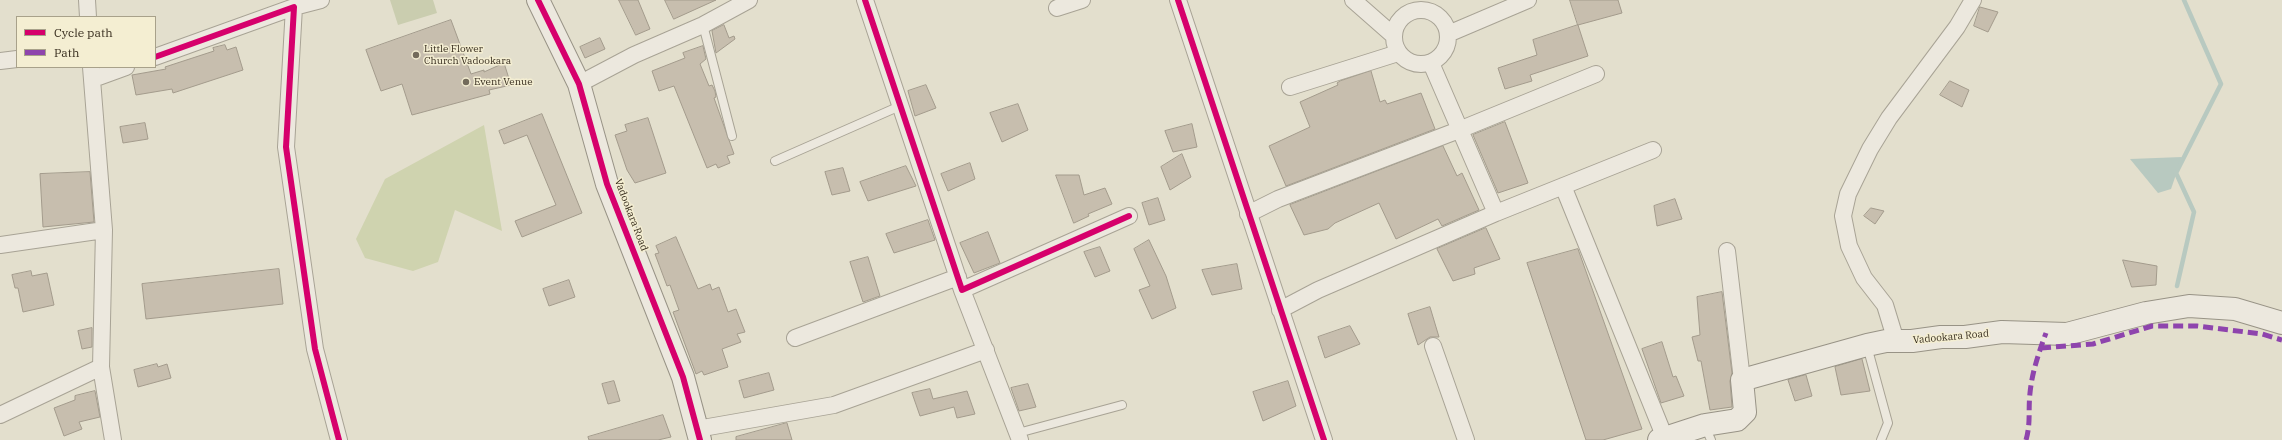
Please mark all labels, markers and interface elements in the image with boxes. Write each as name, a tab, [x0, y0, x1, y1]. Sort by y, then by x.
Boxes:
legend	[16, 16, 156, 68]
text: Cycle path	[54, 25, 113, 40]
place label: Little Flower Church Vadookara	[424, 43, 511, 66]
text: Path	[54, 45, 79, 60]
marker: Little Flower Church Vadookara	[411, 50, 421, 60]
place label: Event Venue	[474, 76, 533, 88]
marker: Event Venue	[461, 77, 471, 87]
street label: Vadookara Road	[612, 177, 650, 253]
street label: Vadookara Road	[1912, 328, 1990, 346]

